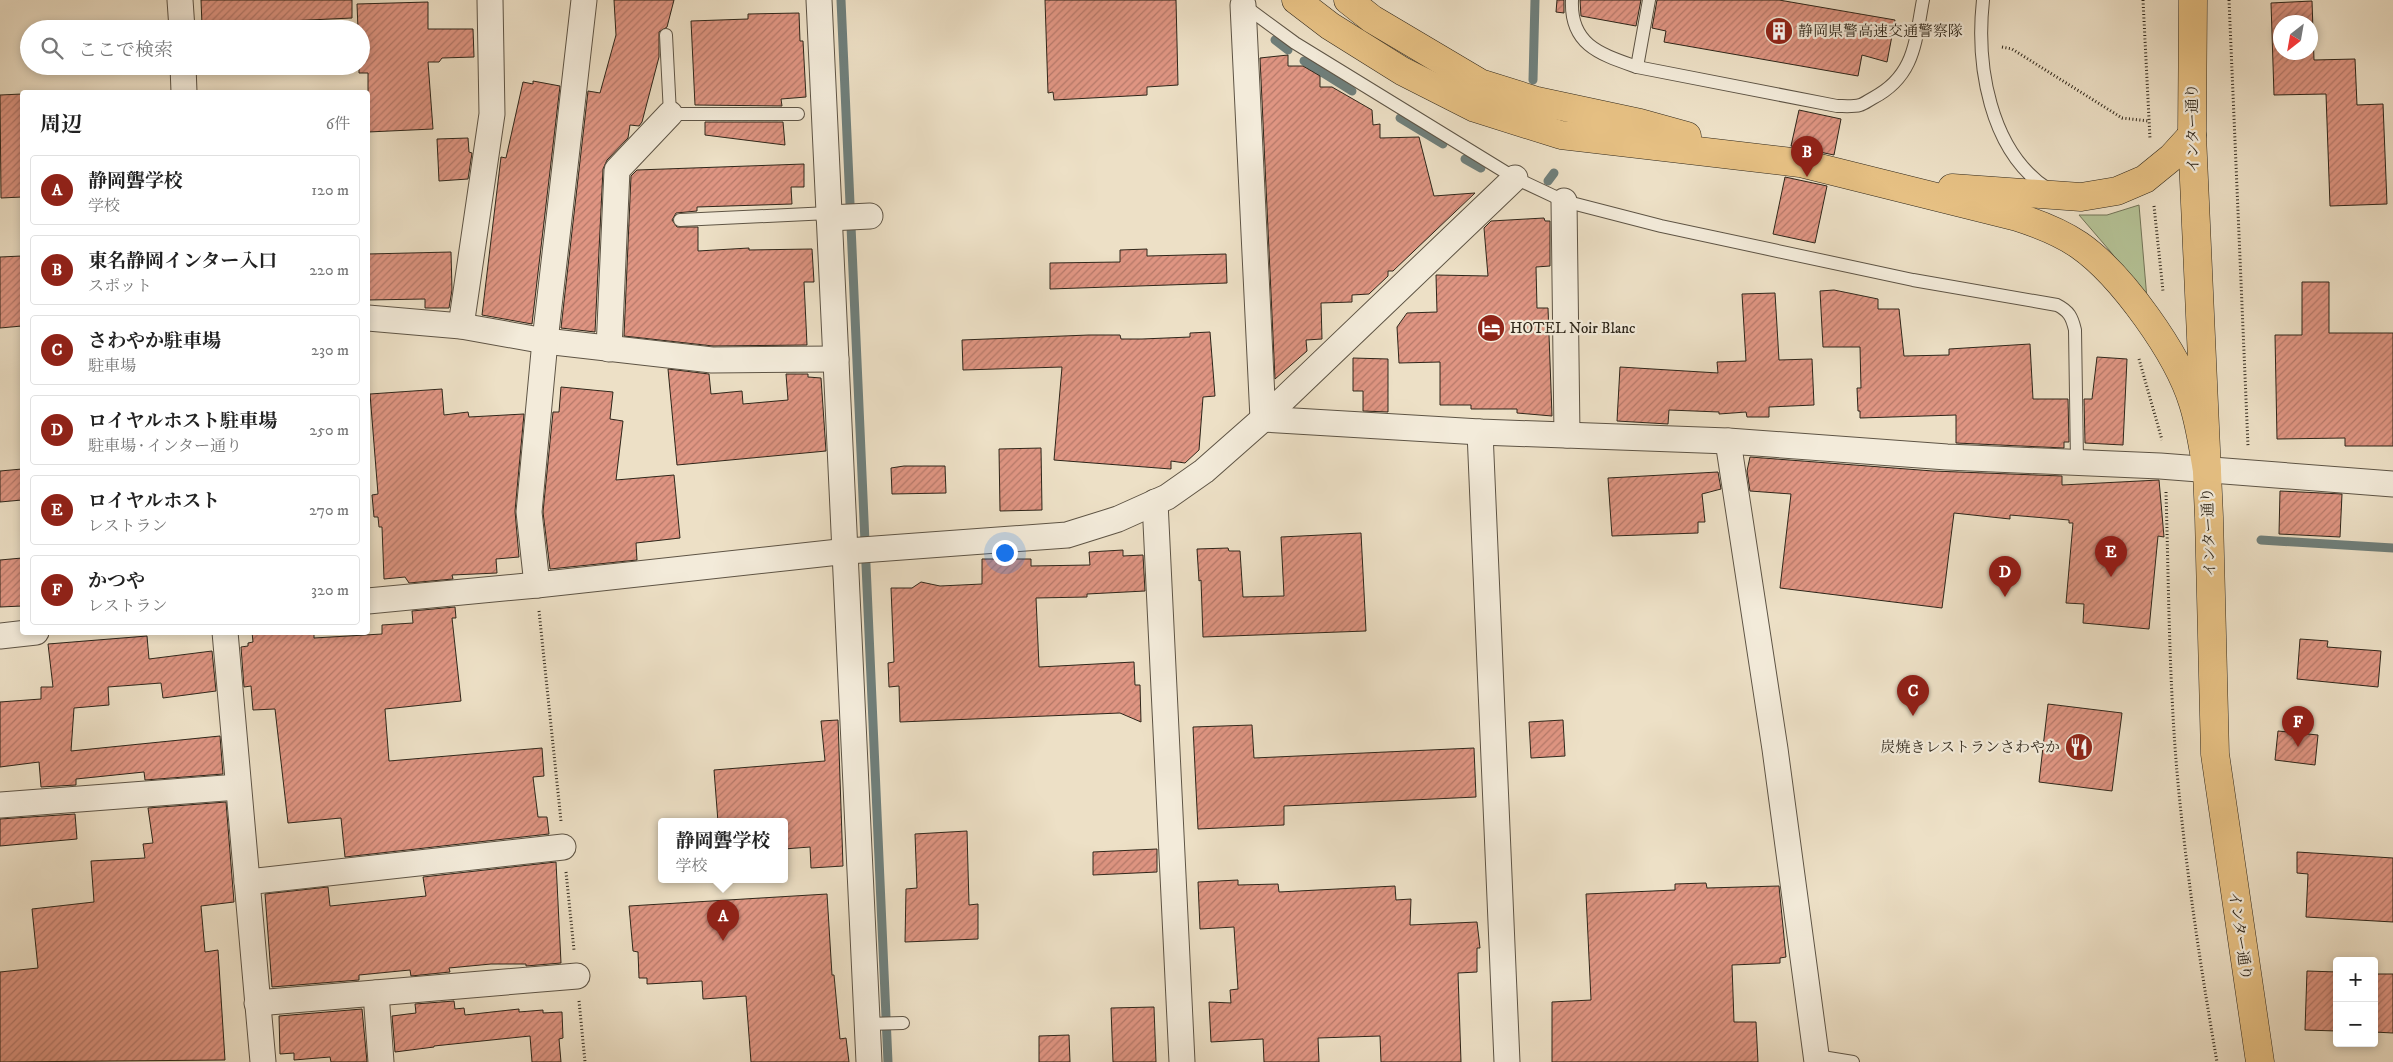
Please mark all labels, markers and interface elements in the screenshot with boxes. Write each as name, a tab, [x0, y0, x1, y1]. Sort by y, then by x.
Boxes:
north arrow	[2273, 15, 2318, 60]
building icon: 静岡県警高速交通警察隊	[1764, 16, 1794, 46]
search box	[20, 20, 370, 75]
place label: 静岡県警高速交通警察隊	[1798, 22, 1963, 41]
icon: search	[38, 34, 66, 62]
text: ここで検索	[78, 39, 173, 62]
street label: インター通り	[2183, 83, 2203, 173]
text: 周辺	[40, 112, 82, 138]
text: 6件	[326, 114, 350, 134]
pin: B	[1791, 136, 1823, 177]
text: 静岡聾学校	[88, 170, 183, 193]
text: A	[52, 180, 62, 200]
text: 120 m	[311, 180, 349, 200]
text: 学校	[88, 196, 120, 216]
text: 東名静岡インター入口	[88, 250, 277, 273]
text: B	[52, 260, 62, 280]
text: 220 m	[309, 260, 349, 280]
text: スポット	[88, 276, 152, 296]
hotel icon: HOTEL Noir Blanc	[1476, 313, 1506, 343]
place label: HOTEL Noir Blanc	[1510, 319, 1636, 338]
text: さわやか駐車場	[88, 330, 221, 353]
text: C	[52, 340, 62, 360]
text: 230 m	[311, 340, 349, 360]
text: 駐車場	[88, 356, 136, 376]
text: ロイヤルホスト駐車場	[88, 410, 277, 433]
text: D	[51, 420, 63, 440]
text: 250 m	[309, 420, 349, 440]
text: 駐車場 · インター通り	[88, 436, 242, 456]
street label: インター通り	[2198, 487, 2220, 577]
text: ロイヤルホスト	[88, 490, 220, 513]
text: E	[51, 500, 63, 520]
text: 270 m	[309, 500, 349, 520]
text: レストラン	[88, 516, 168, 536]
pin: E	[2095, 536, 2127, 577]
your location	[992, 540, 1018, 566]
pin: D	[1989, 556, 2021, 597]
text: かつや	[88, 570, 145, 593]
text: F	[52, 580, 62, 600]
text: 320 m	[311, 580, 349, 600]
text: レストラン	[88, 596, 168, 616]
pin: C	[1897, 675, 1929, 716]
pin: F	[2282, 706, 2314, 747]
restaurant icon: 炭焼きレストランさわやか	[2064, 732, 2094, 762]
place label: 炭焼きレストランさわやか	[1880, 738, 2060, 757]
popup	[658, 818, 788, 883]
text: 静岡聾学校	[675, 830, 771, 853]
text: 学校	[675, 856, 708, 876]
street label: インター通り	[2224, 890, 2256, 982]
pin: A	[707, 900, 739, 941]
map controls	[2333, 957, 2378, 1047]
button: +	[2333, 957, 2378, 1002]
button: −	[2333, 1002, 2378, 1047]

